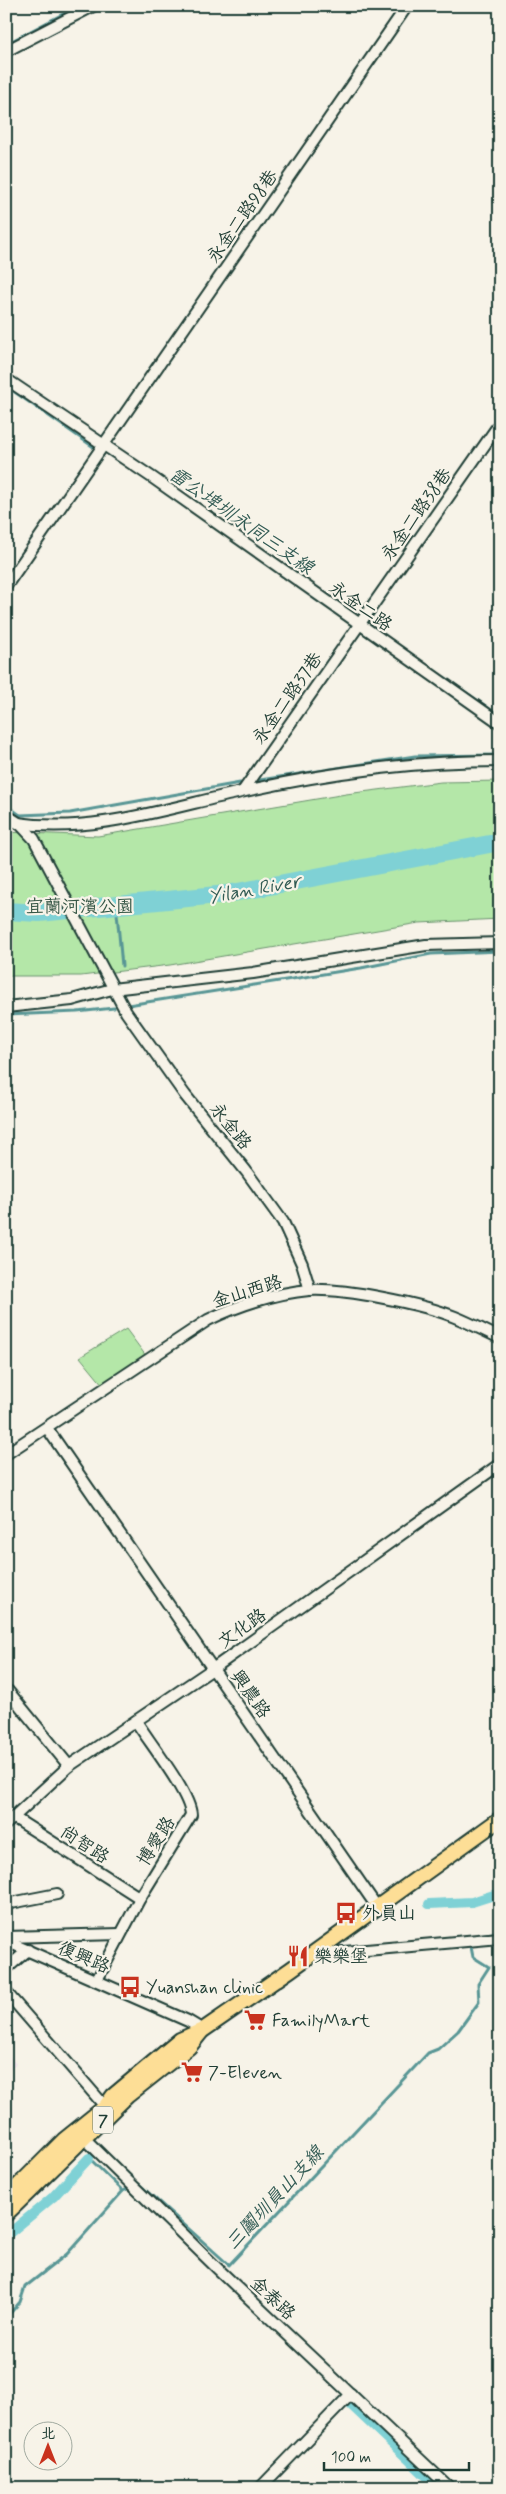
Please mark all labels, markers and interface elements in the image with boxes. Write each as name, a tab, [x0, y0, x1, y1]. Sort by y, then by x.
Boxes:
street label: 永金二路98巷	[202, 165, 284, 268]
water label: 雷公埤圳永同三支線	[164, 462, 319, 581]
street label: 永金二路38巷	[376, 463, 458, 566]
street label: 永金二路	[324, 576, 397, 637]
street label: 永金二路37巷	[247, 648, 328, 749]
water label: Yilan River	[206, 869, 305, 910]
park label: 宜蘭河濱公園	[26, 895, 134, 919]
street label: 永金路	[204, 1098, 257, 1155]
street label: 金山西路	[209, 1270, 285, 1314]
street label: 文化路	[214, 1604, 272, 1654]
street label: 興農路	[225, 1666, 275, 1724]
street label: 博愛路	[132, 1812, 181, 1871]
street label: 尚智路	[55, 1820, 114, 1870]
bus stop icon: 外員山	[333, 1900, 359, 1926]
place label: 外員山	[362, 1902, 416, 1926]
street label: 復興路	[54, 1936, 113, 1980]
restaurant icon: 樂樂堡	[285, 1943, 311, 1969]
place label: 樂樂堡	[314, 1945, 368, 1969]
bus stop icon: Yuanshan clinic	[117, 1974, 143, 2000]
place label: Yuanshan clinic	[146, 1976, 263, 2000]
supermarket icon: FamilyMart	[242, 2007, 268, 2033]
place label: FamilyMart	[272, 2009, 371, 2033]
supermarket icon: 7-Eleven	[179, 2059, 205, 2085]
place label: 7-Eleven	[208, 2061, 282, 2085]
road number: 7	[93, 2106, 113, 2134]
water label: 三鬮圳員山支線	[221, 2140, 330, 2255]
street label: 金泰路	[244, 2272, 300, 2326]
north arrow	[22, 2422, 72, 2472]
text: 北	[41, 2425, 55, 2443]
scale bar	[324, 2439, 468, 2471]
text: 100 m	[331, 2448, 371, 2468]

